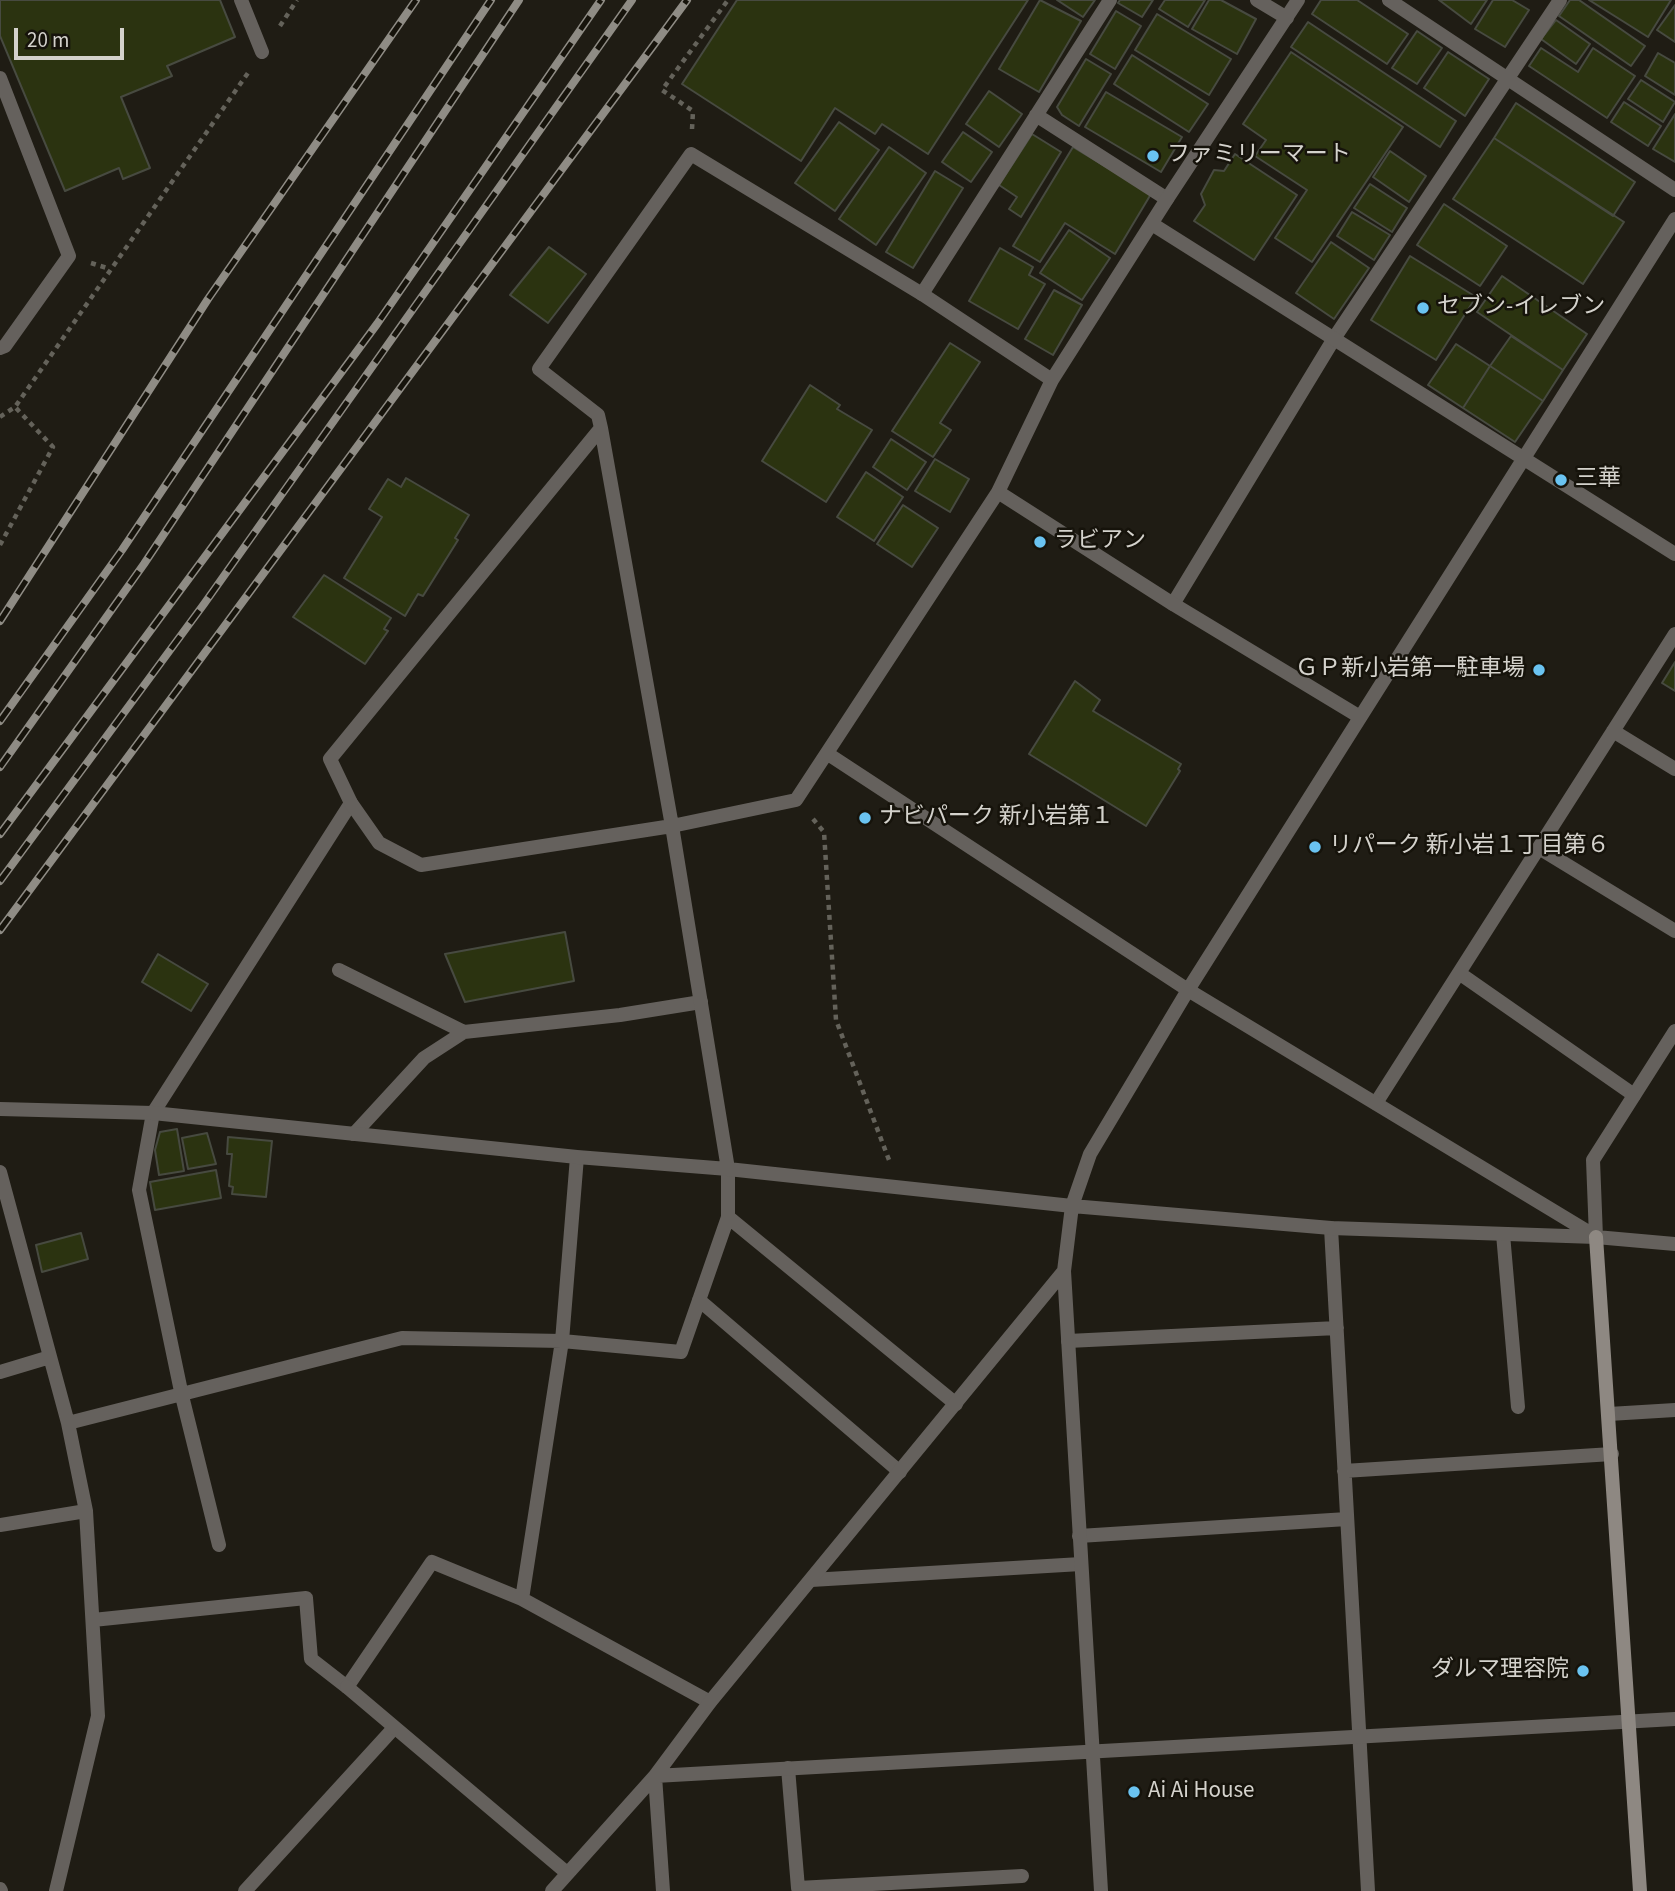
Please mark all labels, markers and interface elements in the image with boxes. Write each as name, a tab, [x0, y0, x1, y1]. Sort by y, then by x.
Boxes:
scale bar	[18, 14, 128, 58]
text: 20 m	[27, 25, 69, 55]
place label: ファミリーマート	[1167, 142, 1351, 170]
marker: ファミリーマート	[1145, 148, 1161, 164]
place label: セブン-イレブン	[1437, 294, 1605, 322]
marker: セブン-イレブン	[1415, 300, 1431, 316]
place label: 三華	[1575, 466, 1621, 494]
marker: 三華	[1553, 472, 1569, 488]
place label: ラビアン	[1054, 528, 1146, 556]
marker: ラビアン	[1032, 534, 1048, 550]
place label: ＧＰ新小岩第一駐車場	[1295, 656, 1525, 684]
marker: ＧＰ新小岩第一駐車場	[1531, 662, 1547, 678]
place label: ナビパーク 新小岩第１	[879, 804, 1114, 832]
marker: ナビパーク 新小岩第１	[857, 810, 873, 826]
place label: リパーク 新小岩１丁目第６	[1329, 833, 1610, 861]
marker: リパーク 新小岩１丁目第６	[1307, 839, 1323, 855]
place label: ダルマ理容院	[1431, 1657, 1569, 1685]
marker: ダルマ理容院	[1575, 1663, 1591, 1679]
place label: Ai Ai House	[1148, 1778, 1255, 1806]
marker: Ai Ai House	[1126, 1784, 1142, 1800]

